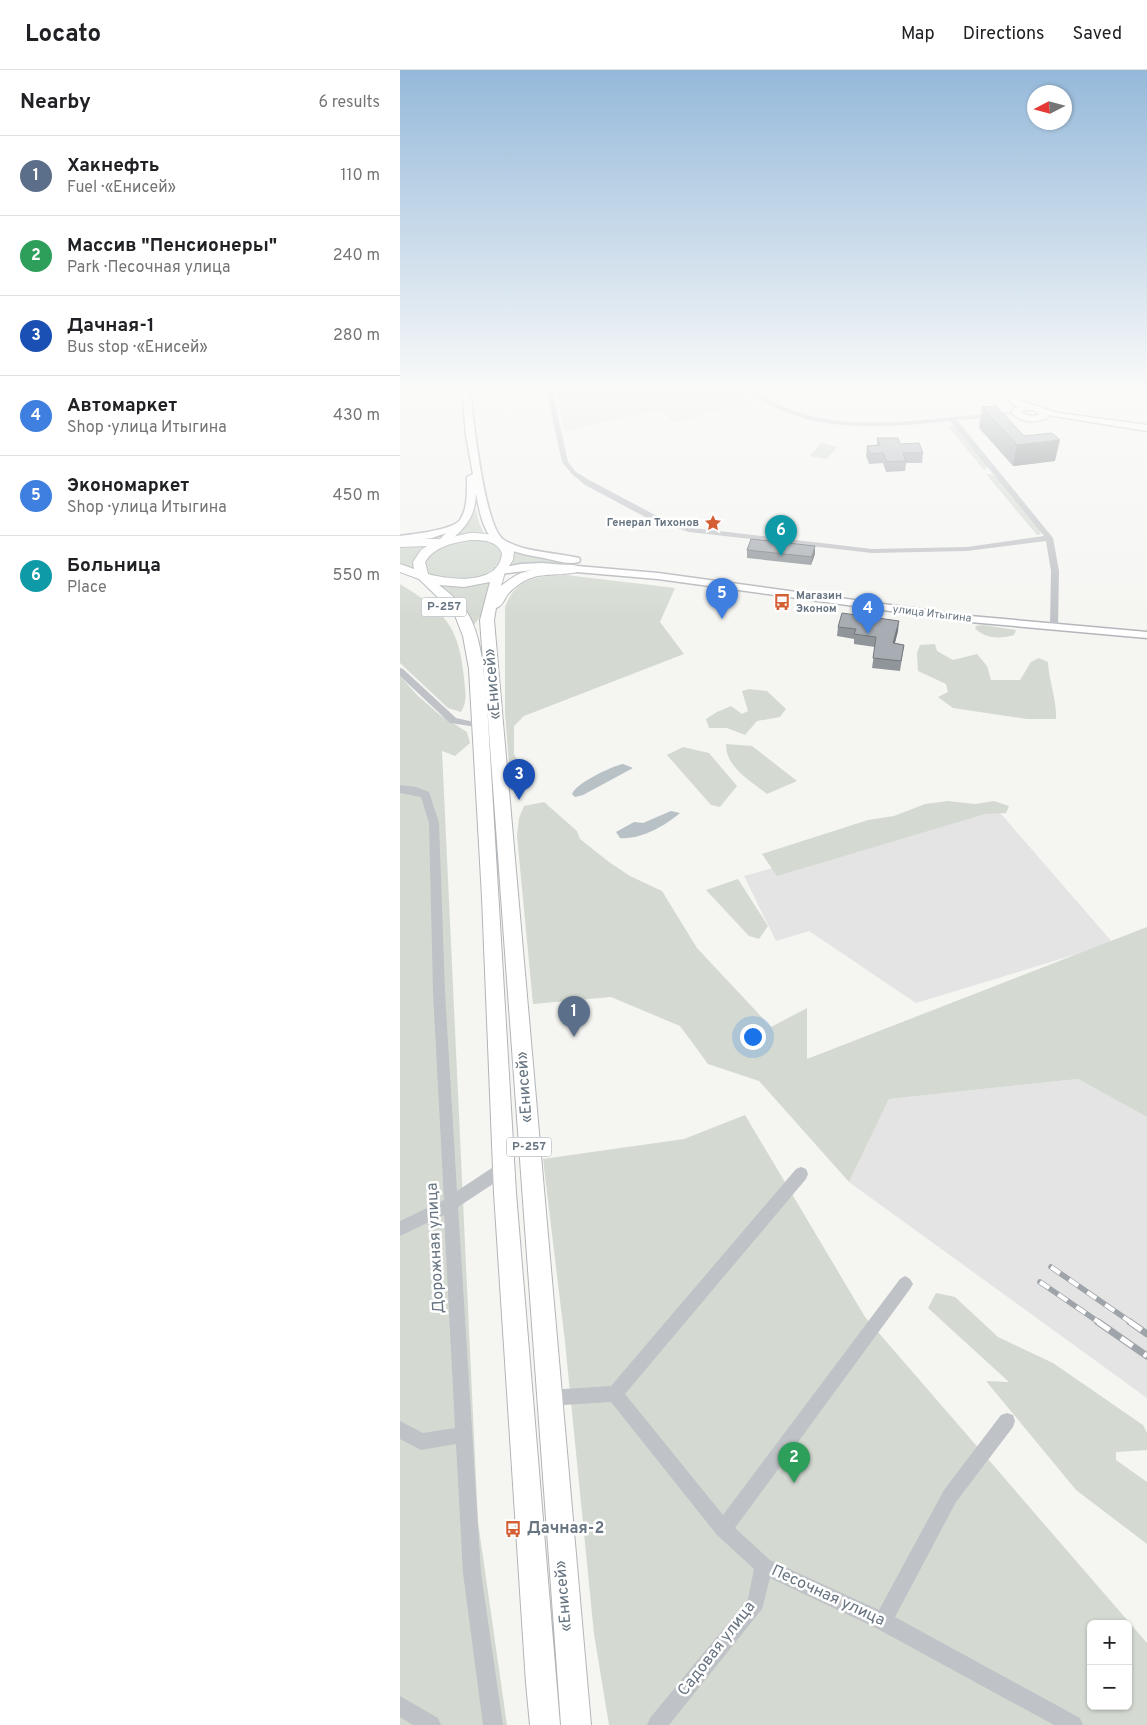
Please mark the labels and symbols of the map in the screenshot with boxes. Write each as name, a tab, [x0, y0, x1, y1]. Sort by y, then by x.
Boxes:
north arrow	[1027, 85, 1072, 130]
place icon: Генерал Тихонов	[703, 513, 723, 533]
pin: 6	[765, 515, 797, 556]
place label: Генерал Тихонов	[607, 516, 699, 530]
pin: 5	[706, 578, 738, 619]
place label: Магазин Эконом	[796, 589, 842, 616]
bus stop icon: Магазин Эконом	[772, 592, 792, 612]
pin: 4	[852, 593, 884, 634]
road number: Р-257	[422, 598, 466, 616]
street label: улица Итыгина	[892, 602, 972, 626]
street label: «Енисей»	[480, 647, 506, 721]
pin: 3	[503, 759, 535, 800]
pin: 1	[558, 996, 590, 1037]
your location	[740, 1024, 766, 1050]
street label: «Енисей»	[513, 1051, 537, 1123]
road number: Р-257	[506, 1138, 552, 1156]
street label: Дорожная улица	[423, 1182, 449, 1314]
pin: 2	[778, 1442, 810, 1483]
bus stop icon: Дачная-2	[503, 1519, 523, 1539]
place label: Дачная-2	[527, 1519, 604, 1539]
street label: «Енисей»	[551, 1559, 577, 1633]
street label: Песочная улица	[768, 1561, 888, 1631]
street label: Садовая улица	[674, 1598, 760, 1700]

